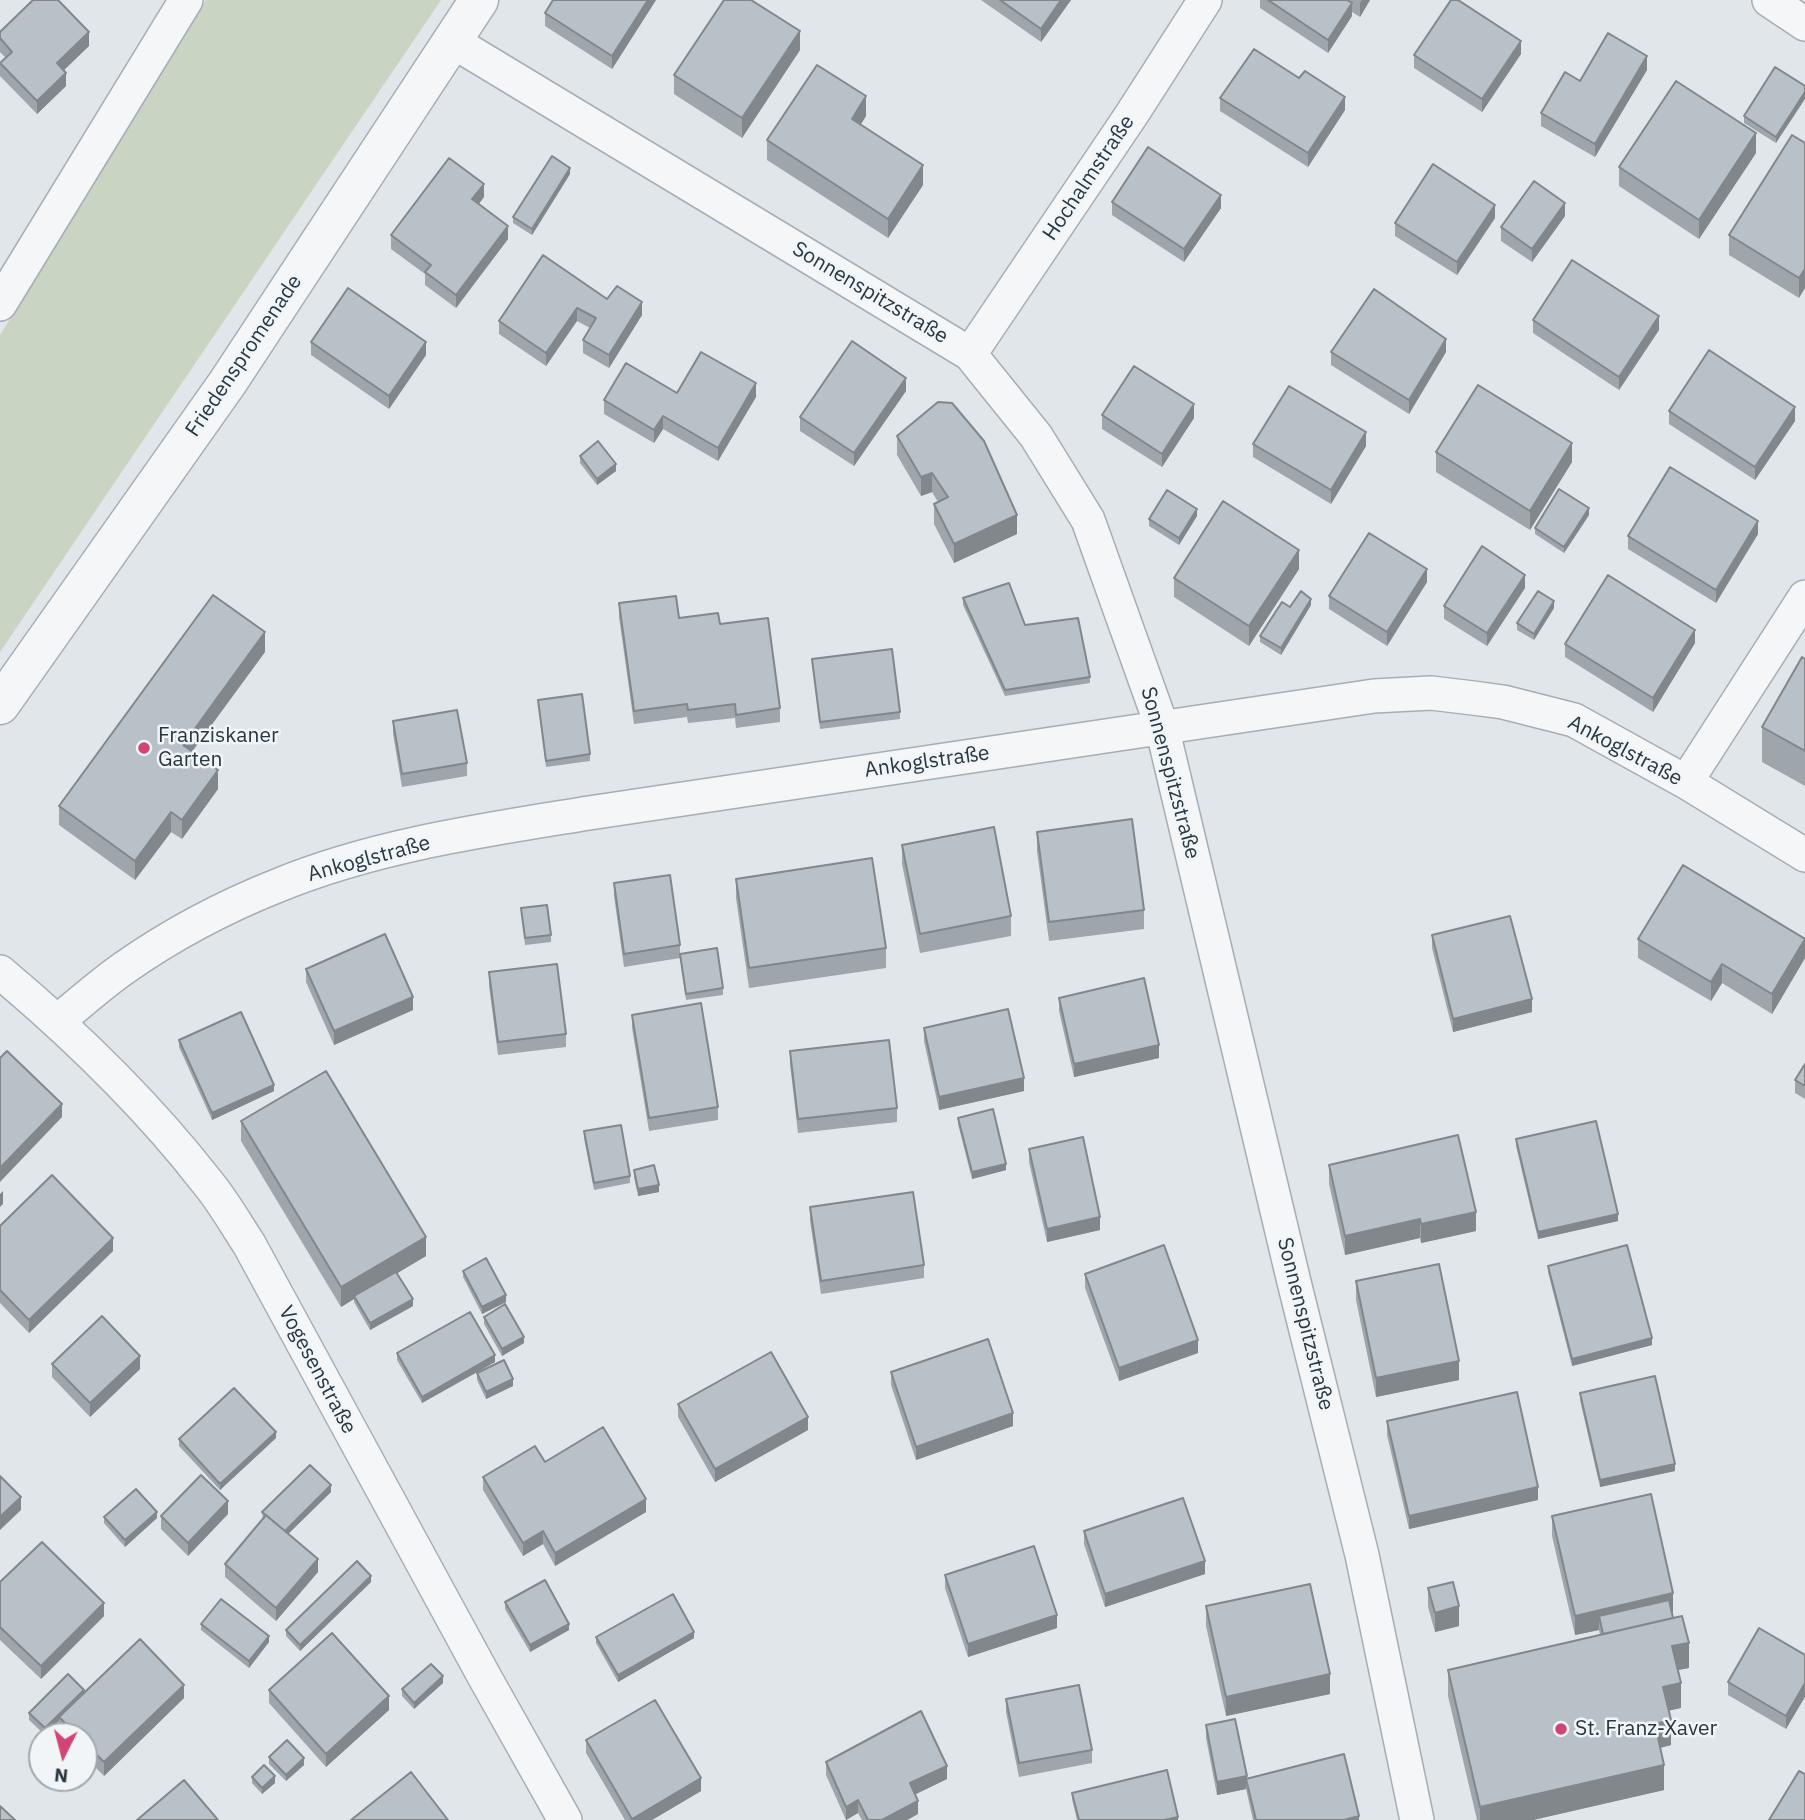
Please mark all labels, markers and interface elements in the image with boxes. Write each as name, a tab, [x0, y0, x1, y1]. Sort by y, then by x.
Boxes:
street label: Hochalmstraße	[1038, 111, 1140, 245]
street label: Sonnenspitzstraße	[788, 237, 952, 349]
street label: Friedenspromenade	[180, 270, 308, 442]
street label: Sonnenspitzstraße	[1135, 684, 1205, 862]
street label: Ankoglstraße	[1563, 710, 1687, 792]
place label: Franziskaner Garten	[158, 723, 279, 773]
marker: Franziskaner Garten	[136, 740, 152, 756]
street label: Ankoglstraße	[863, 741, 991, 783]
street label: Ankoglstraße	[305, 831, 433, 887]
street label: Sonnenspitzstraße	[1271, 1235, 1339, 1413]
street label: Vogesenstraße	[273, 1302, 361, 1438]
place label: St. Franz-Xaver	[1575, 1716, 1717, 1742]
marker: St. Franz-Xaver	[1553, 1721, 1569, 1737]
north arrow	[28, 1722, 98, 1792]
text: N	[53, 1763, 69, 1789]

